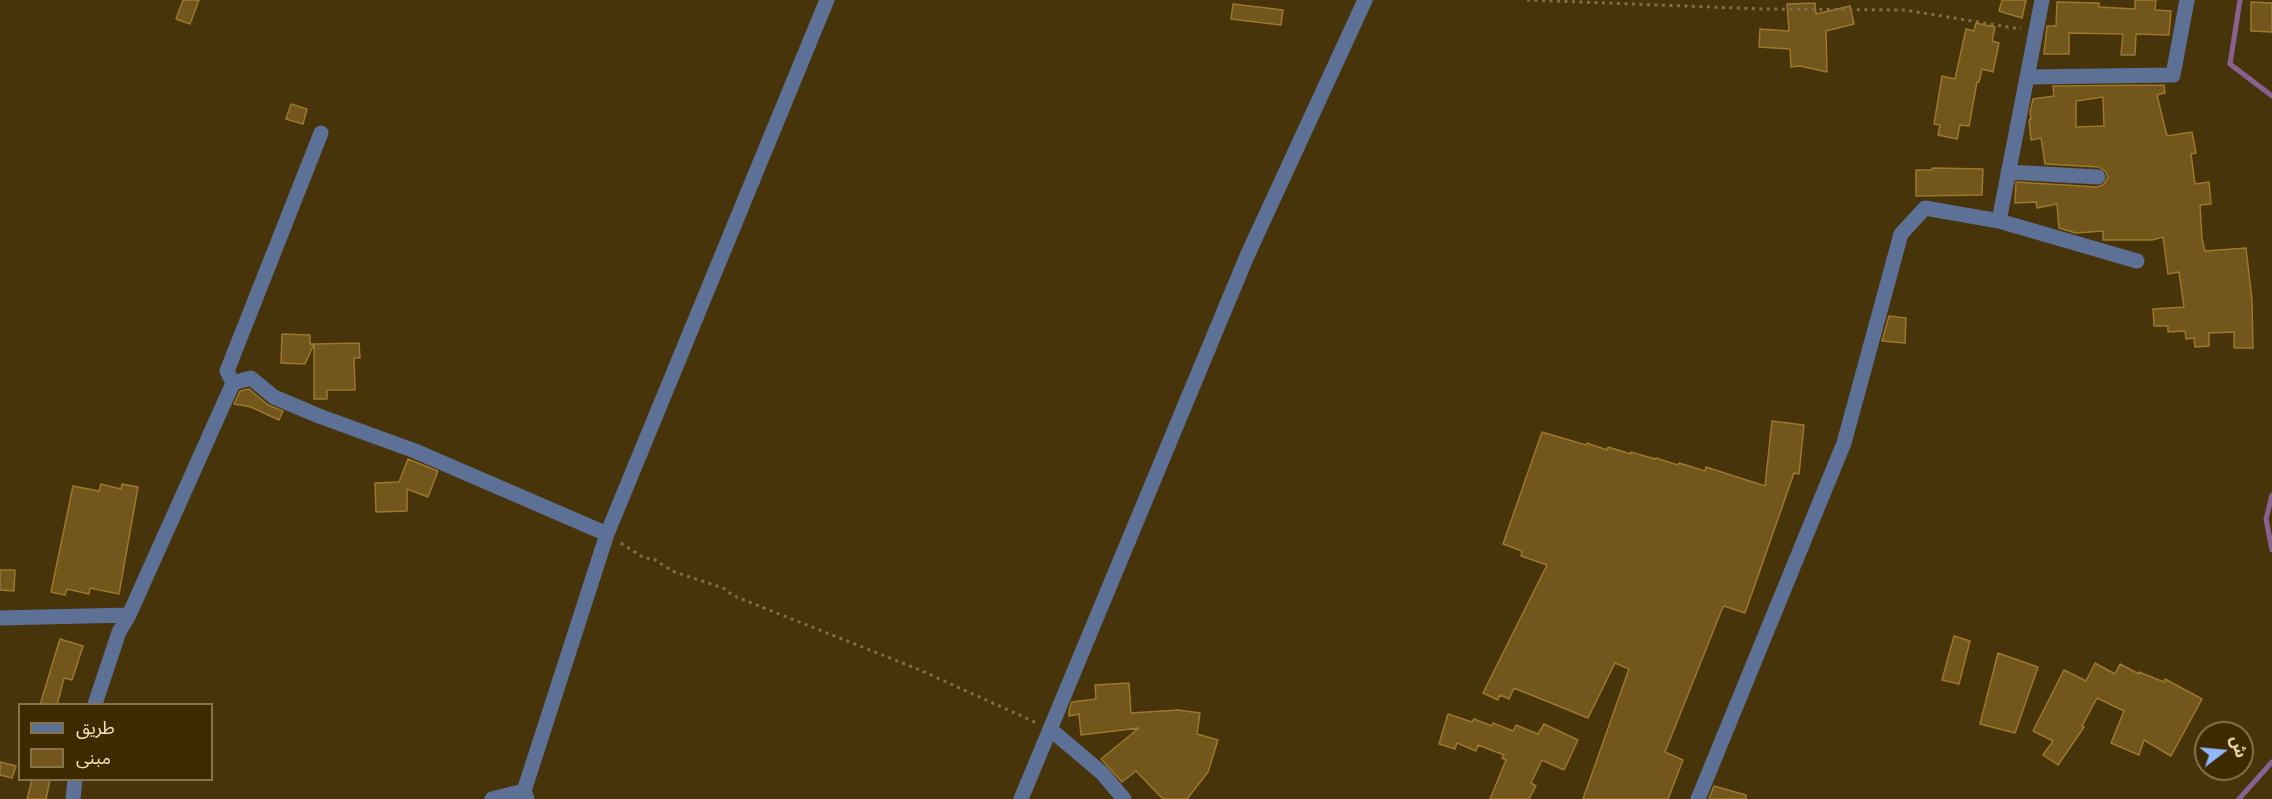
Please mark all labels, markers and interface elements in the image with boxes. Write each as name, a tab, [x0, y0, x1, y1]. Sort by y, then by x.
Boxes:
legend	[18, 703, 213, 781]
text: طريق	[76, 714, 115, 741]
north arrow	[2194, 721, 2254, 781]
text: ش	[2225, 733, 2254, 760]
text: مبنى	[76, 744, 111, 771]

